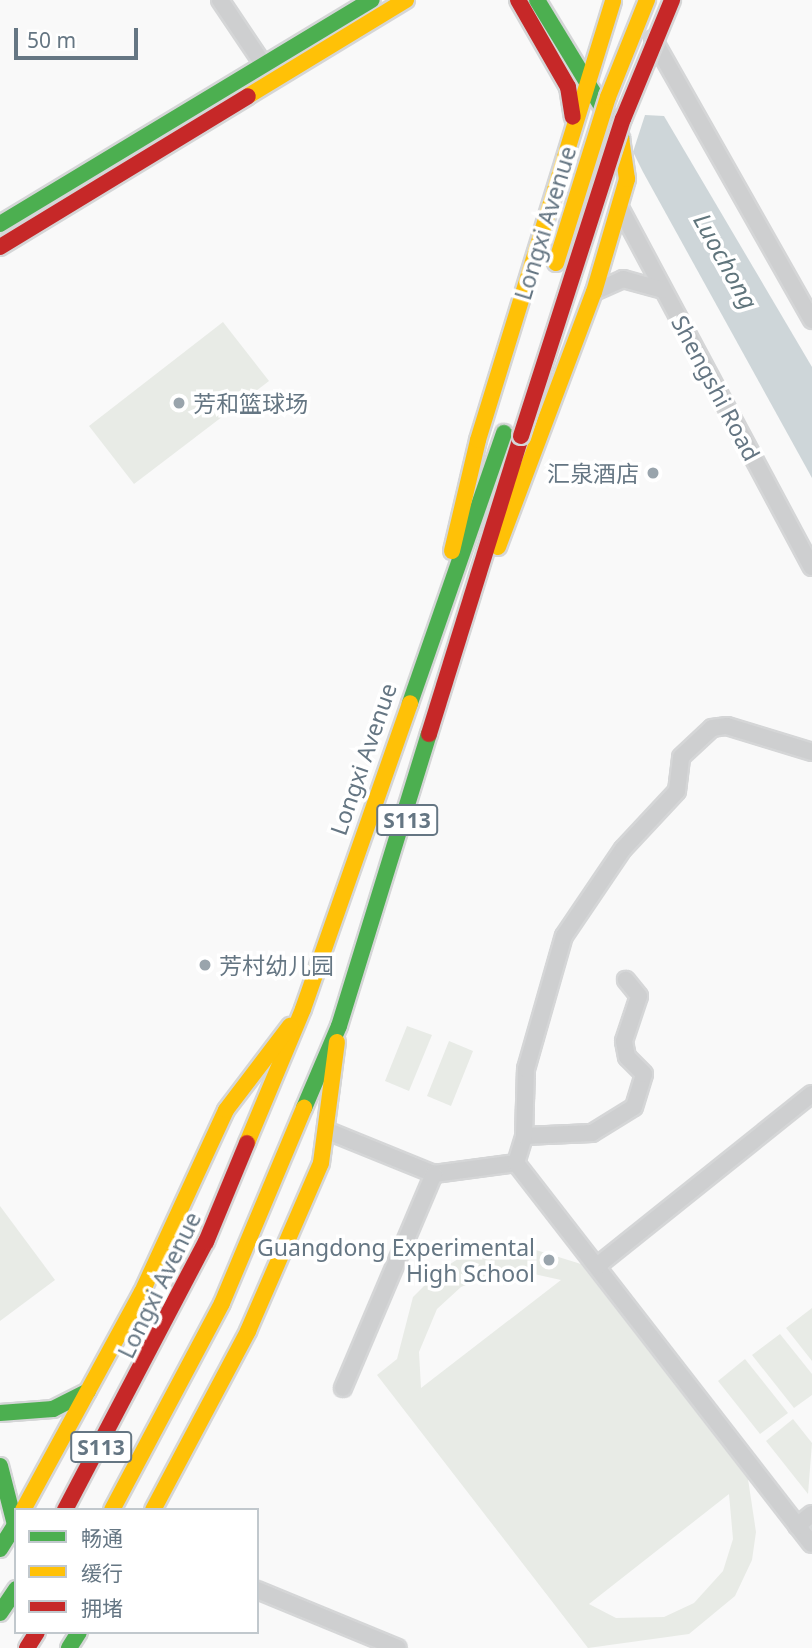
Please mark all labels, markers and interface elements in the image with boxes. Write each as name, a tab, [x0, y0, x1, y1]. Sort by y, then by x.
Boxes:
scale bar	[18, 14, 142, 58]
text: 50 m	[27, 26, 76, 54]
street label: Longxi Avenue	[509, 143, 581, 303]
water label: Luochong	[688, 208, 764, 314]
street label: Shengshi Road	[666, 311, 766, 465]
place label: 芳和篮球场	[193, 389, 308, 417]
marker: 芳和篮球场	[171, 395, 187, 411]
place label: 汇泉酒店	[547, 459, 639, 487]
marker: 汇泉酒店	[645, 465, 661, 481]
street label: Longxi Avenue	[324, 679, 402, 839]
road number: S113	[376, 802, 438, 838]
place label: 芳村幼儿园	[219, 951, 334, 979]
marker: 芳村幼儿园	[197, 957, 213, 973]
street label: Longxi Avenue	[112, 1207, 206, 1363]
place label: Guangdong Experimental High School	[257, 1233, 535, 1287]
marker: Guangdong Experimental High School	[541, 1252, 557, 1268]
road number: S113	[70, 1430, 132, 1464]
legend	[14, 1508, 259, 1634]
text: 畅通	[81, 1524, 123, 1552]
text: 缓行	[81, 1559, 123, 1587]
text: 拥堵	[81, 1594, 123, 1622]

